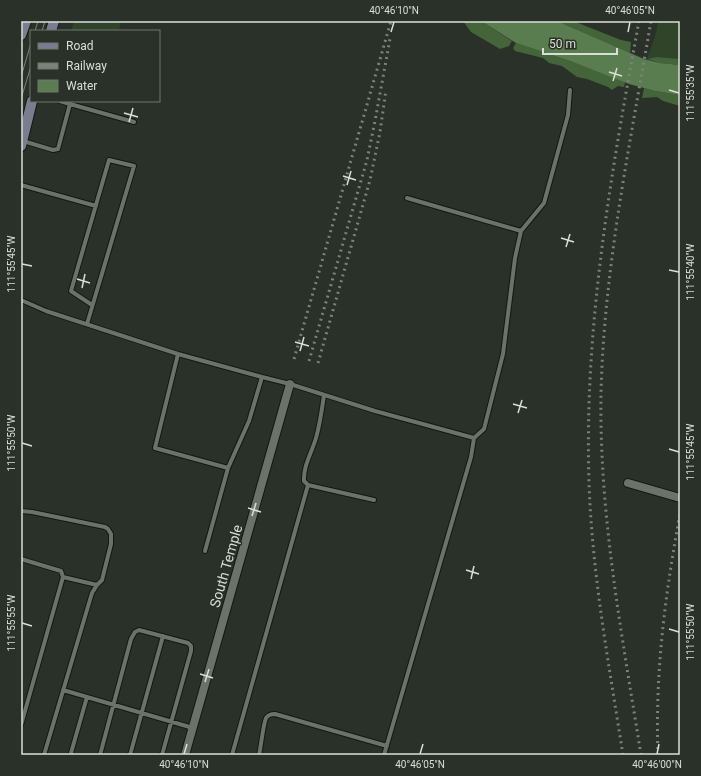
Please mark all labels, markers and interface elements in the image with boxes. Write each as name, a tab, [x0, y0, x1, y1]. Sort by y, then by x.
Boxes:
text: 40°46'10"N	[369, 5, 419, 16]
text: 40°46'05"N	[605, 5, 655, 16]
legend	[30, 30, 160, 102]
scale bar	[543, 30, 617, 56]
text: 50 m	[549, 37, 576, 51]
text: Road	[66, 39, 94, 53]
text: Railway	[66, 59, 107, 73]
text: 111°55'35"W	[685, 64, 696, 121]
text: Water	[66, 79, 97, 93]
text: 111°55'45"W	[6, 235, 17, 292]
text: 111°55'40"W	[685, 243, 696, 300]
text: 111°55'50"W	[6, 414, 17, 471]
text: 111°55'45"W	[685, 423, 696, 480]
street label: South Temple	[207, 523, 245, 609]
text: 111°55'55"W	[6, 594, 17, 651]
text: 111°55'50"W	[685, 603, 696, 660]
text: 40°46'10"N	[159, 759, 209, 770]
text: 40°46'05"N	[395, 759, 445, 770]
text: 40°46'00"N	[632, 759, 682, 770]

